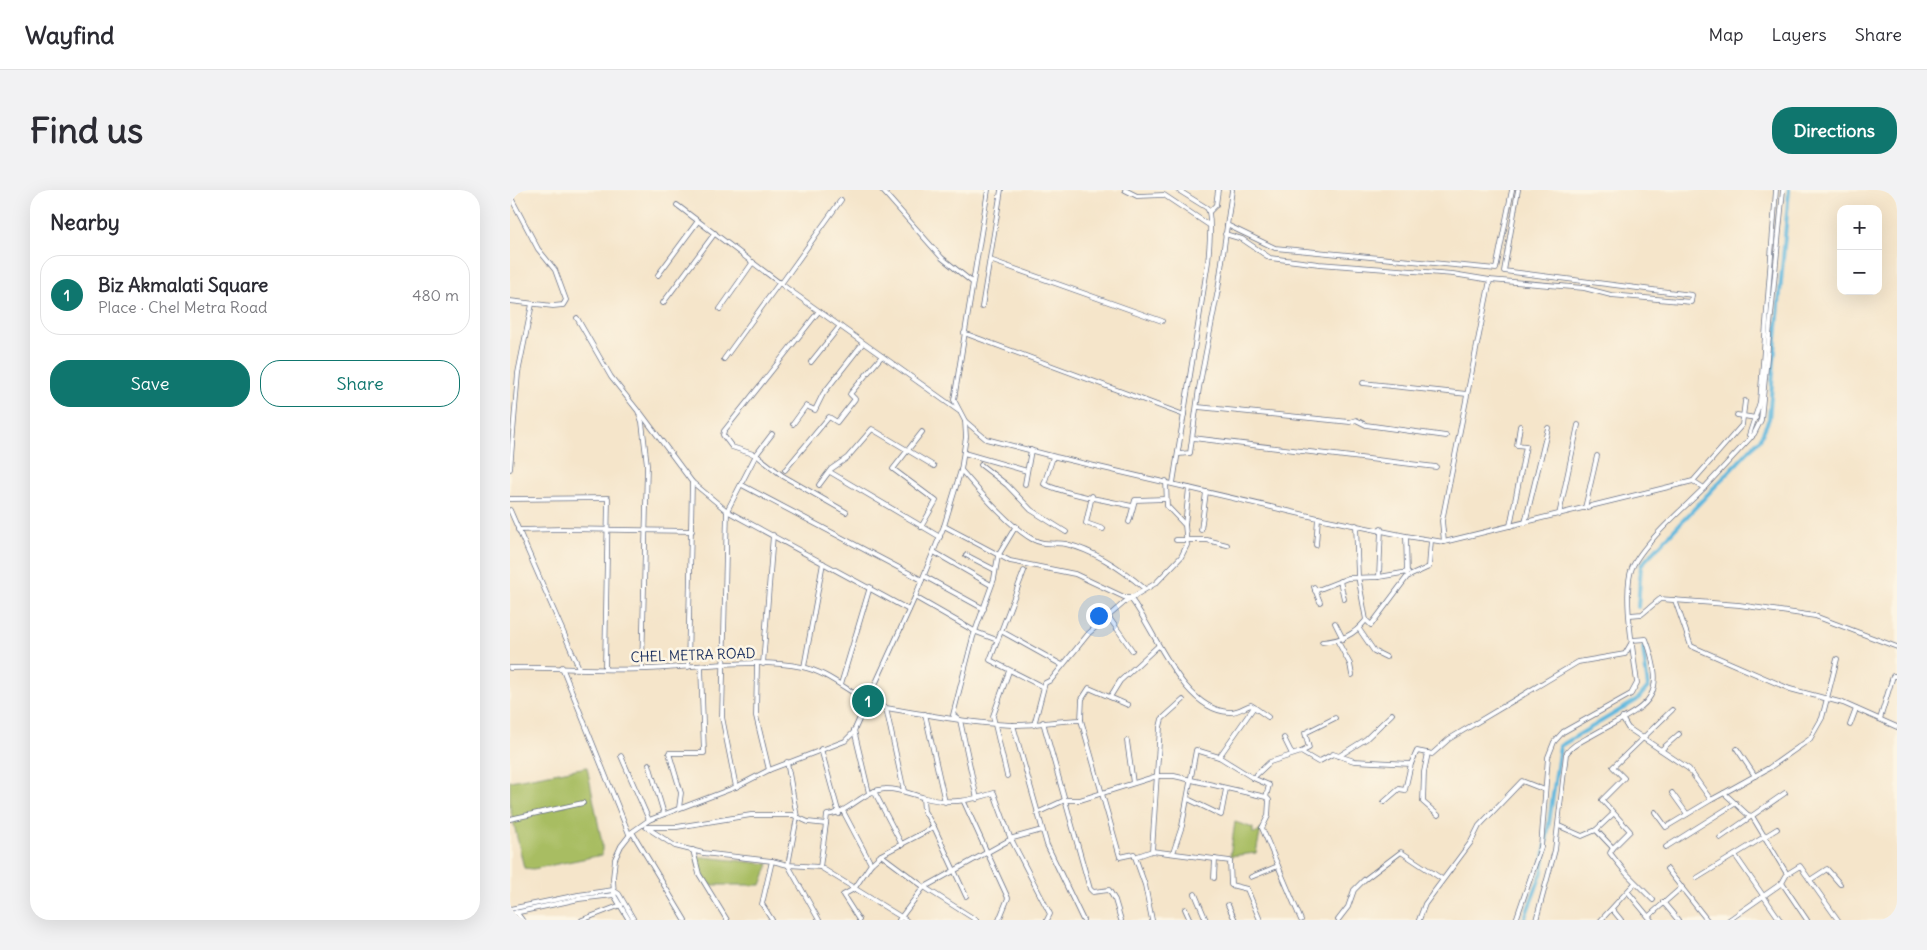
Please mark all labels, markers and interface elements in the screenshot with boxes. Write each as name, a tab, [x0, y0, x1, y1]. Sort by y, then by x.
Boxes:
text: Wayfind	[25, 20, 114, 50]
text: Map	[1708, 23, 1743, 46]
text: Layers	[1771, 23, 1827, 46]
text: Share	[1855, 23, 1902, 46]
button: Directions	[1772, 107, 1897, 154]
text: Find us	[30, 108, 143, 152]
map controls	[1837, 205, 1882, 295]
button: +	[1837, 205, 1882, 250]
text: Nearby	[50, 209, 120, 236]
button: −	[1837, 250, 1882, 295]
text: Biz Akmalati Square	[98, 273, 268, 297]
text: 1	[64, 285, 70, 305]
text: 480 m	[412, 285, 459, 305]
text: Place · Chel Metra Road	[98, 297, 267, 317]
button: Save	[50, 360, 250, 407]
button: Share	[260, 360, 460, 407]
your location	[1086, 603, 1112, 629]
street label: CHEL METRA ROAD	[630, 644, 756, 666]
pin: 1	[852, 682, 884, 720]

